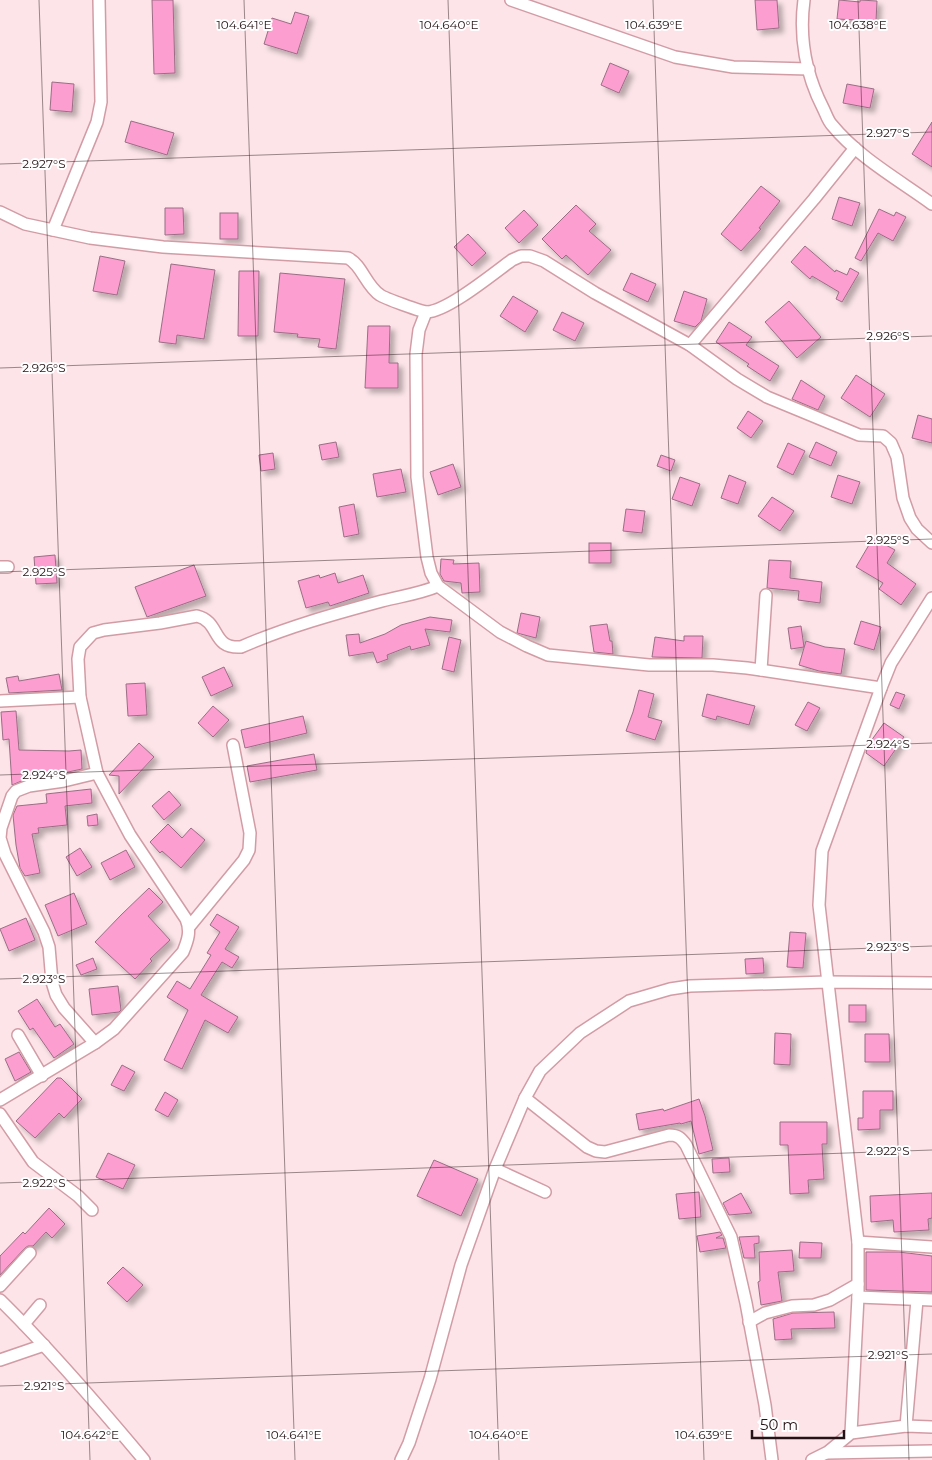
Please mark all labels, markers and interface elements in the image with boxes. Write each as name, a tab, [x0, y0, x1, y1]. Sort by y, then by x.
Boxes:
text: 104.641°E	[216, 17, 272, 32]
text: 104.640°E	[419, 17, 479, 32]
text: 104.639°E	[625, 17, 683, 32]
text: 104.638°E	[829, 17, 887, 32]
text: 2.927°S	[866, 125, 910, 140]
text: 2.927°S	[22, 156, 66, 171]
text: 2.926°S	[866, 328, 910, 343]
text: 2.926°S	[22, 360, 66, 375]
text: 2.925°S	[867, 532, 909, 547]
text: 2.925°S	[23, 564, 65, 579]
text: 2.924°S	[866, 736, 910, 751]
text: 2.924°S	[22, 767, 66, 782]
text: 2.923°S	[867, 939, 909, 954]
text: 2.923°S	[23, 971, 65, 986]
text: 2.922°S	[866, 1143, 910, 1158]
text: 2.922°S	[22, 1175, 66, 1190]
text: 2.921°S	[868, 1347, 908, 1362]
text: 2.921°S	[24, 1378, 64, 1393]
scale bar	[752, 1408, 844, 1440]
text: 50 m	[760, 1415, 798, 1434]
text: 104.642°E	[61, 1427, 119, 1442]
text: 104.641°E	[266, 1427, 322, 1442]
text: 104.640°E	[469, 1427, 529, 1442]
text: 104.639°E	[675, 1427, 733, 1442]

